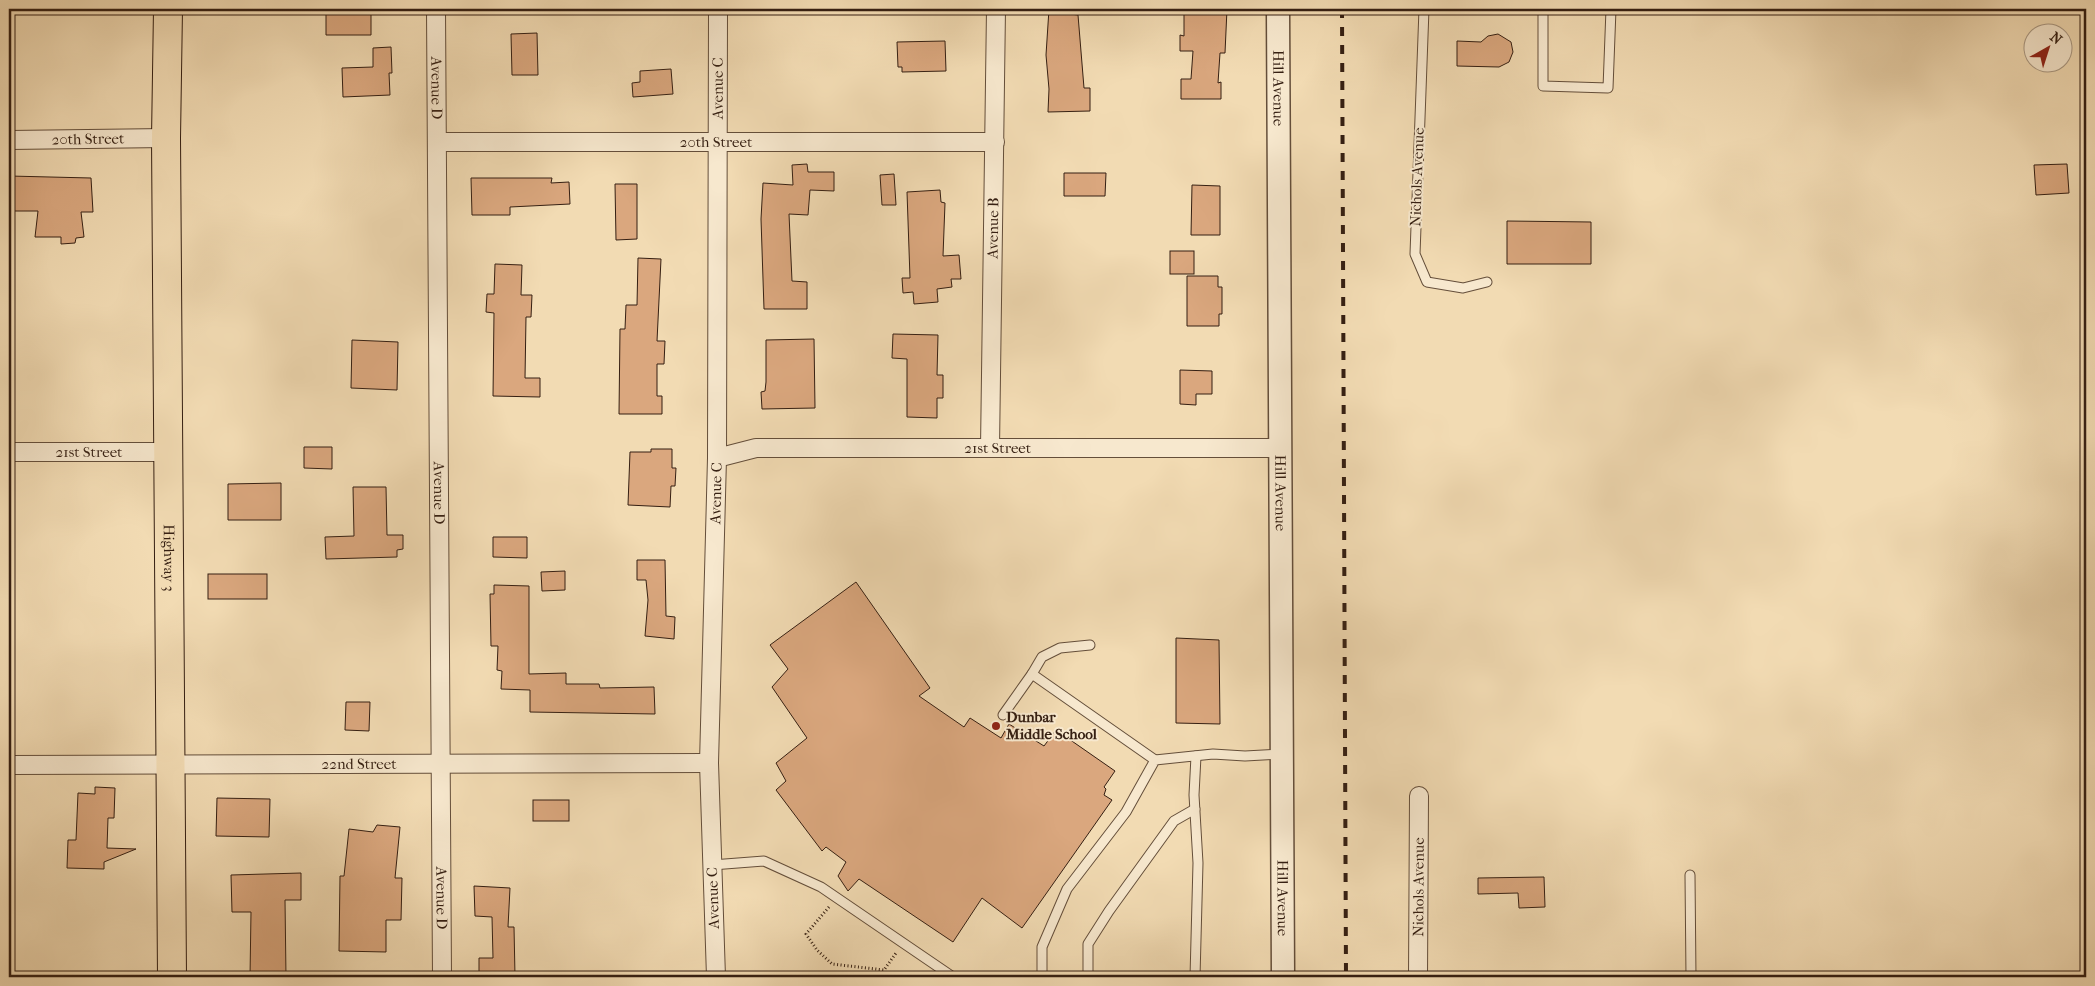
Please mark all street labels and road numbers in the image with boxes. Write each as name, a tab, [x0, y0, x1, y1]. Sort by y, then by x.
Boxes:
street label: Hill Avenue	[1269, 50, 1288, 127]
street label: Avenue D	[427, 55, 446, 120]
street label: Avenue C	[709, 57, 727, 120]
street label: Nichols Avenue	[1406, 127, 1428, 227]
street label: 20th Street	[52, 130, 125, 148]
street label: 20th Street	[680, 133, 753, 151]
street label: Avenue B	[984, 197, 1002, 260]
street label: 21st Street	[964, 439, 1032, 457]
street label: 21st Street	[56, 443, 123, 461]
street label: Hill Avenue	[1271, 455, 1290, 532]
street label: Avenue D	[430, 460, 448, 525]
street label: Avenue C	[706, 462, 726, 525]
street label: Highway 3	[160, 524, 178, 592]
street label: 22nd Street	[321, 755, 397, 773]
street label: Nichols Avenue	[1409, 837, 1428, 937]
street label: Hill Avenue	[1273, 860, 1292, 937]
street label: Avenue D	[432, 865, 451, 930]
street label: Avenue C	[703, 867, 723, 930]

